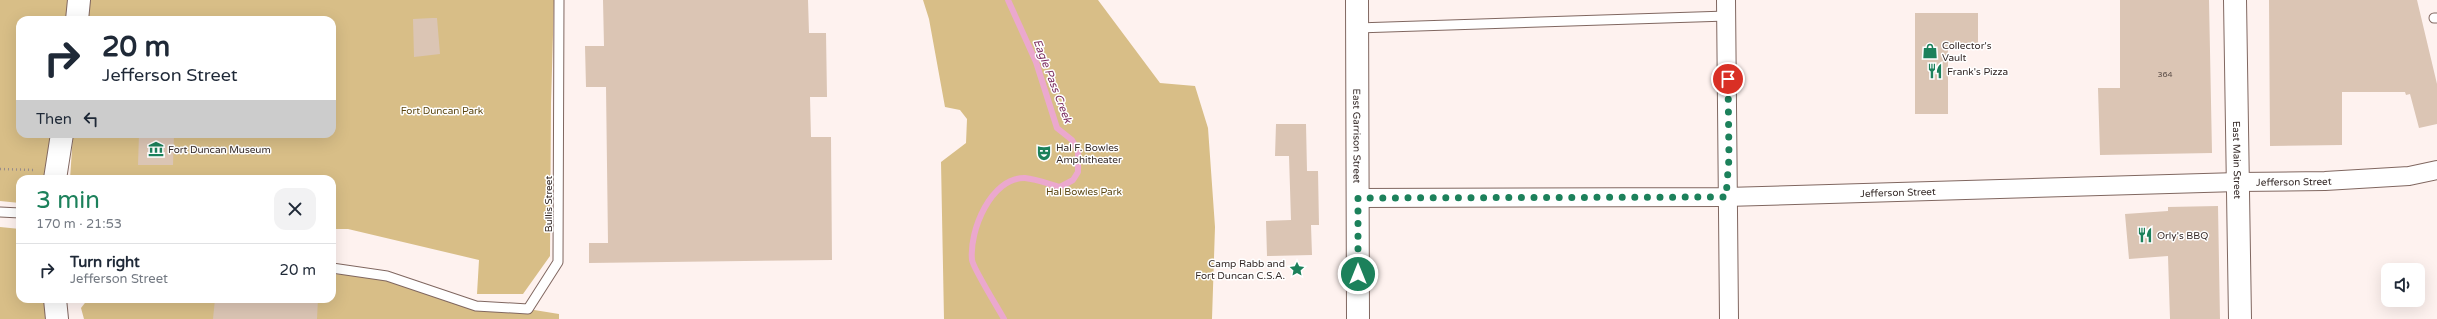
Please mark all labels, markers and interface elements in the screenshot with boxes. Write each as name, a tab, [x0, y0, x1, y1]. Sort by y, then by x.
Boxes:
text: 20 m	[102, 30, 170, 64]
icon: right	[36, 32, 88, 84]
water label: Eagle Pass Creek	[1031, 37, 1075, 126]
place label: Collector's Vault	[1942, 40, 1992, 64]
shop icon: Collector's Vault	[1921, 42, 1939, 60]
pin	[1711, 62, 1745, 96]
restaurant icon: Frank's Pizza	[1926, 62, 1944, 80]
text: Jefferson Street	[102, 64, 238, 86]
place label: Frank's Pizza	[1947, 66, 2008, 78]
icon: arrive	[1717, 68, 1739, 90]
house number: 364	[2157, 70, 2173, 79]
street label: East Garrison Street	[1350, 89, 1363, 184]
park label: Fort Duncan Park	[401, 105, 484, 117]
icon: left	[80, 108, 102, 130]
text: Then	[36, 110, 72, 128]
street label: East Main Street	[2230, 121, 2243, 199]
museum icon: Fort Duncan Museum	[147, 140, 165, 158]
place label: Hal F. Bowles Amphitheater	[1056, 142, 1122, 166]
place label: Fort Duncan Museum	[168, 144, 271, 156]
theatre icon: Hal F. Bowles Amphitheater	[1035, 144, 1053, 162]
street label: Bullis Street	[543, 176, 555, 232]
street label: Jefferson Street	[2256, 176, 2332, 189]
text: 3 min	[36, 186, 100, 215]
park label: Hal Bowles Park	[1046, 186, 1123, 198]
street label: Jefferson Street	[1860, 186, 1936, 200]
button: close	[274, 188, 316, 230]
text: 170 m · 21:53	[36, 216, 122, 232]
restaurant icon: Orly's BBQ	[2136, 226, 2154, 244]
place label: Orly's BBQ	[2157, 230, 2208, 242]
text: Turn right	[70, 253, 140, 271]
position arrow	[1337, 253, 1379, 295]
place label: Camp Rabb and Fort Duncan C.S.A.	[1195, 258, 1285, 282]
icon: right	[36, 259, 58, 281]
place icon: Camp Rabb and Fort Duncan C.S.A.	[1288, 260, 1306, 278]
text: 20 m	[279, 261, 316, 279]
map controls	[2381, 263, 2425, 307]
button: sound	[2381, 263, 2425, 307]
text: Jefferson Street	[70, 271, 168, 287]

